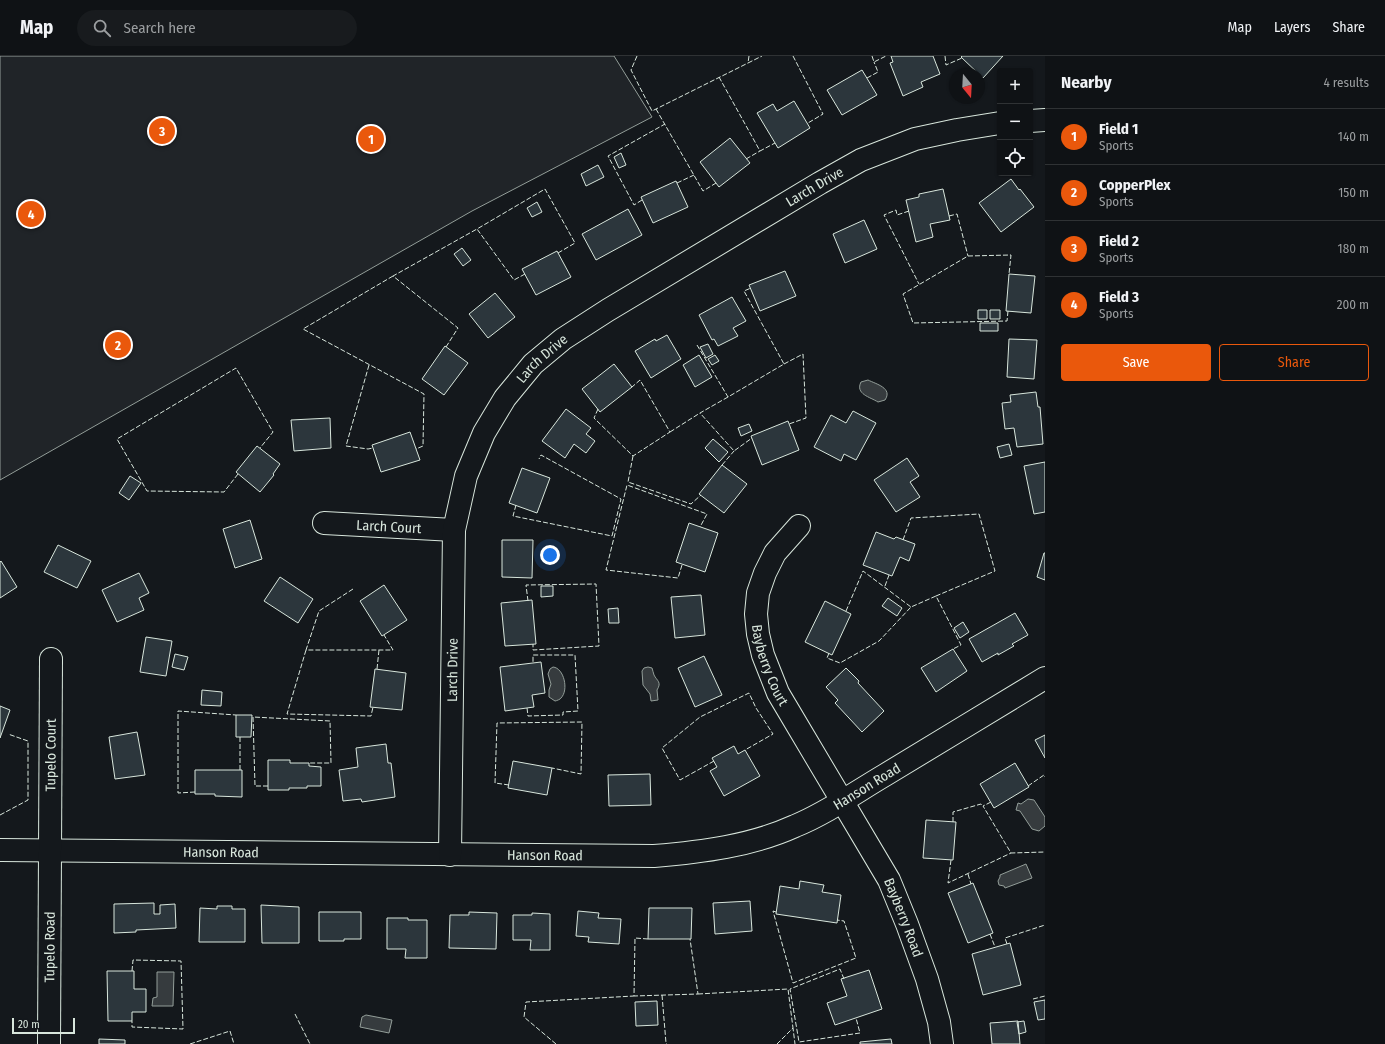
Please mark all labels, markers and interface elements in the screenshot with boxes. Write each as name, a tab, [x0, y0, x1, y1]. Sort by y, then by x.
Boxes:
search box	[77, 10, 357, 46]
text: Map	[20, 16, 53, 39]
icon: search	[91, 17, 113, 39]
text: Search here	[123, 19, 196, 37]
text: Map	[1228, 19, 1252, 36]
text: Layers	[1274, 19, 1310, 36]
text: Share	[1332, 19, 1365, 36]
north arrow	[949, 68, 985, 104]
map controls	[997, 68, 1033, 176]
button: +	[997, 68, 1033, 104]
text: Nearby	[1061, 72, 1112, 93]
text: 4 results	[1323, 75, 1369, 90]
button: −	[997, 104, 1033, 140]
pin: 3	[149, 116, 175, 146]
text: Field 1	[1099, 120, 1138, 138]
pin: 1	[358, 124, 384, 154]
text: 1	[1071, 129, 1077, 144]
text: 140 m	[1338, 129, 1369, 144]
text: Sports	[1099, 138, 1134, 153]
button: locate	[997, 140, 1033, 176]
street label: Larch Drive	[783, 163, 846, 210]
text: CopperPlex	[1099, 176, 1170, 194]
text: 2	[1071, 185, 1077, 200]
text: 150 m	[1338, 185, 1369, 200]
text: Sports	[1099, 194, 1134, 209]
pin: 4	[18, 199, 44, 229]
text: Field 2	[1099, 232, 1139, 250]
text: 3	[1071, 241, 1077, 256]
text: 180 m	[1338, 241, 1369, 256]
text: Sports	[1099, 250, 1134, 265]
text: Field 3	[1099, 288, 1139, 306]
text: 4	[1071, 297, 1077, 312]
text: 200 m	[1337, 297, 1369, 312]
text: Sports	[1099, 306, 1134, 321]
pin: 2	[105, 330, 131, 360]
street label: Larch Drive	[513, 330, 571, 386]
button: Save	[1061, 344, 1211, 381]
button: Share	[1219, 344, 1369, 381]
street label: Larch Court	[356, 516, 422, 537]
your location	[540, 545, 560, 565]
street label: Bayberry Court	[749, 624, 792, 709]
street label: Larch Drive	[443, 638, 461, 702]
street label: Tupelo Court	[42, 718, 59, 792]
street label: Hanson Road	[830, 759, 903, 813]
street label: Hanson Road	[183, 843, 259, 861]
street label: Hanson Road	[507, 846, 583, 864]
street label: Bayberry Road	[881, 875, 927, 959]
street label: Tupelo Road	[41, 911, 58, 983]
scale bar	[12, 1016, 75, 1035]
text: 20 m	[18, 1018, 40, 1031]

